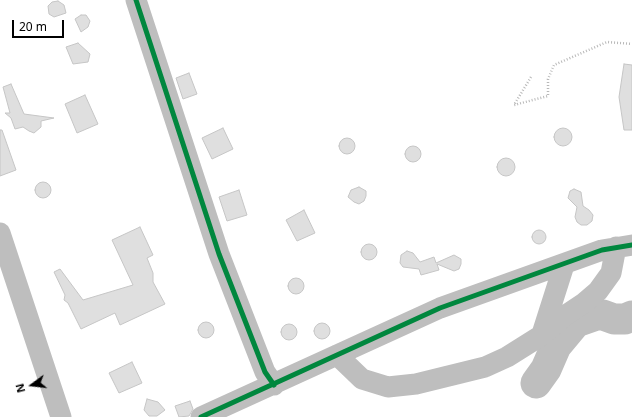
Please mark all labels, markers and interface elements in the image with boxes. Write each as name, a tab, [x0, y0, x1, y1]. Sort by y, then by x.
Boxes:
scale bar	[14, 12, 66, 38]
text: 20 m	[19, 18, 47, 35]
north arrow	[12, 365, 52, 405]
text: N	[12, 382, 28, 395]

